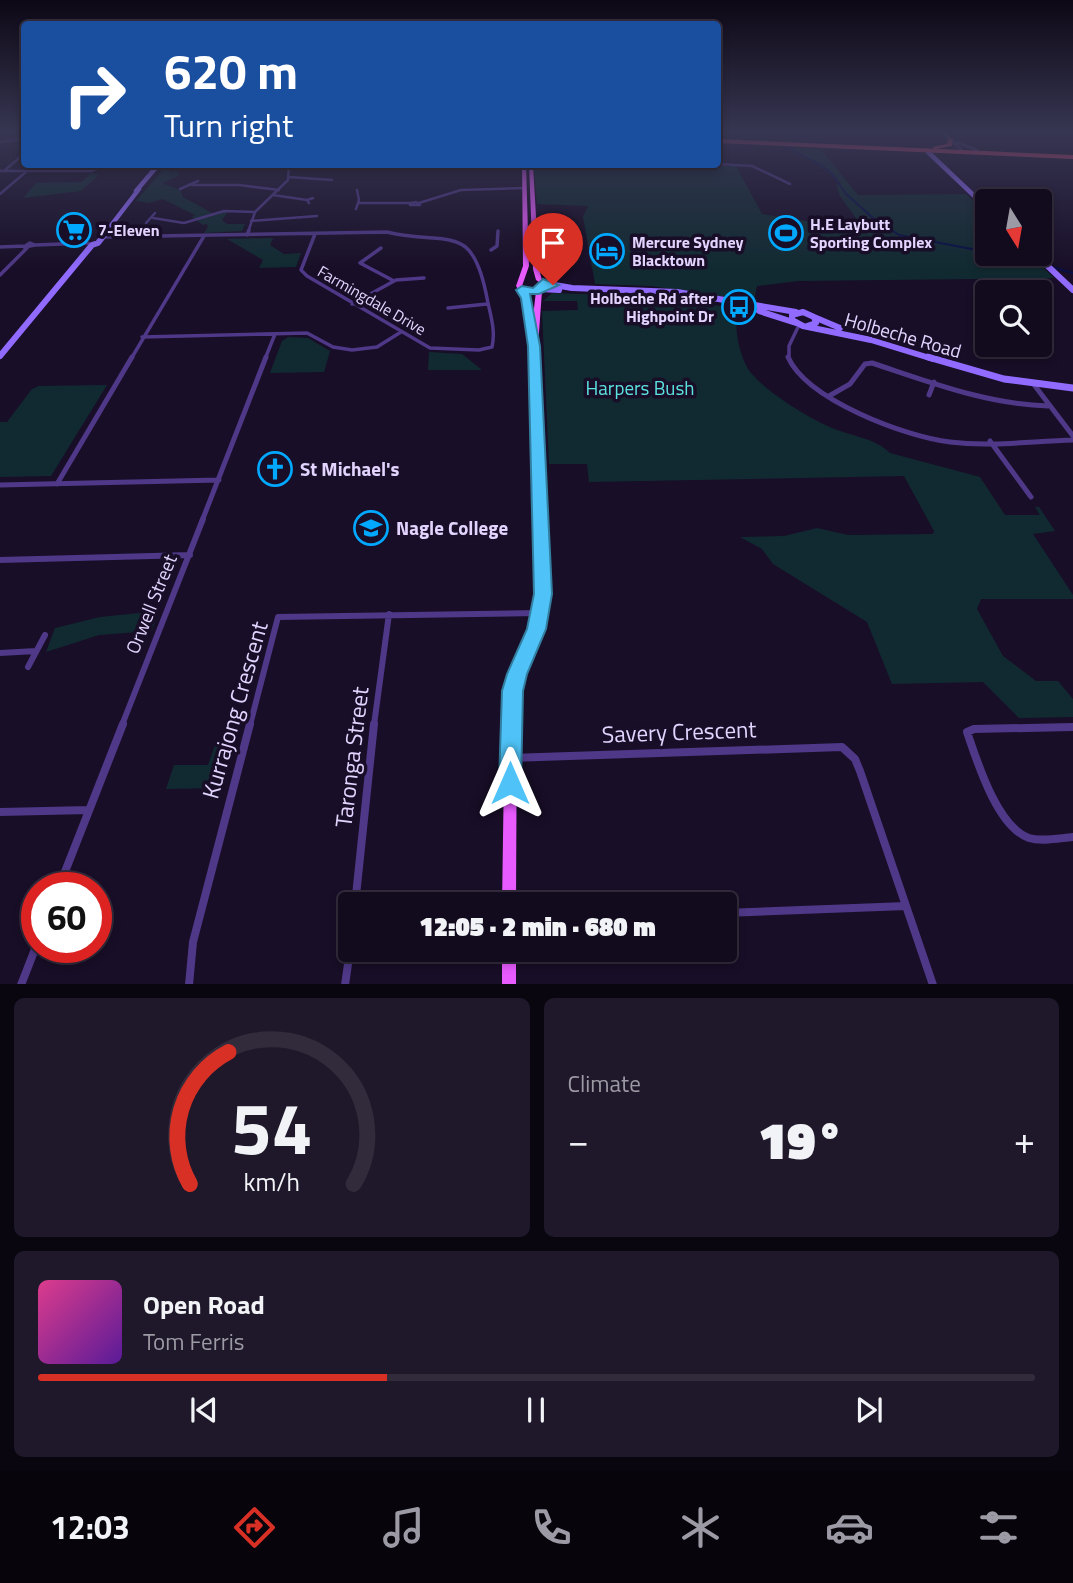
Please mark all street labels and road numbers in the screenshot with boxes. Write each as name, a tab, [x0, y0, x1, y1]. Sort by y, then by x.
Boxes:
street label: Farmingdale Drive	[313, 259, 431, 341]
street label: Holbeche Road	[841, 304, 965, 365]
street label: Orwell Street	[117, 549, 184, 658]
street label: Kurrajong Crescent	[192, 617, 277, 803]
street label: Taronga Street	[326, 685, 377, 829]
street label: Savery Crescent	[601, 711, 757, 752]

